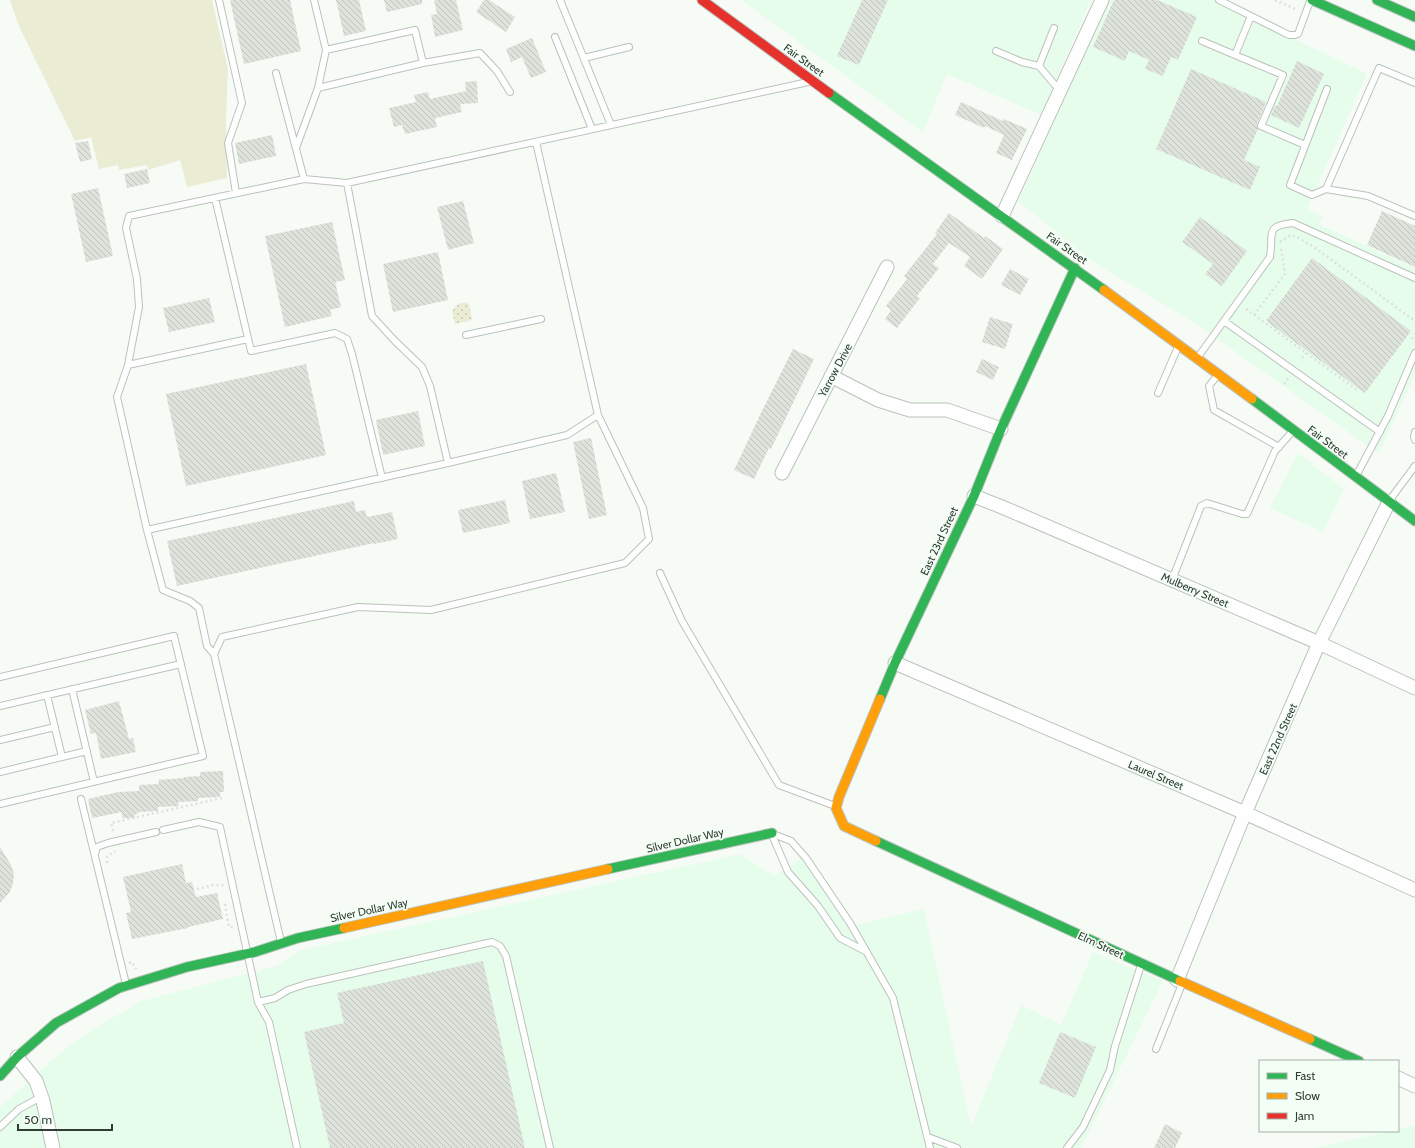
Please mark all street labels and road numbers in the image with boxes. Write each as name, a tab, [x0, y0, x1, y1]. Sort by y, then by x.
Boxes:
street label: Fair Street	[781, 41, 827, 80]
street label: Fair Street	[1044, 229, 1090, 267]
street label: Yarrow Drive	[815, 340, 855, 400]
street label: Fair Street	[1305, 422, 1351, 462]
street label: East 23rd Street	[917, 504, 961, 577]
street label: Mulberry Street	[1159, 569, 1231, 611]
street label: East 22nd Street	[1256, 701, 1300, 777]
street label: Laurel Street	[1126, 757, 1186, 793]
street label: Silver Dollar Way	[645, 824, 726, 856]
street label: Silver Dollar Way	[329, 895, 410, 925]
street label: Elm Street	[1076, 928, 1126, 962]

